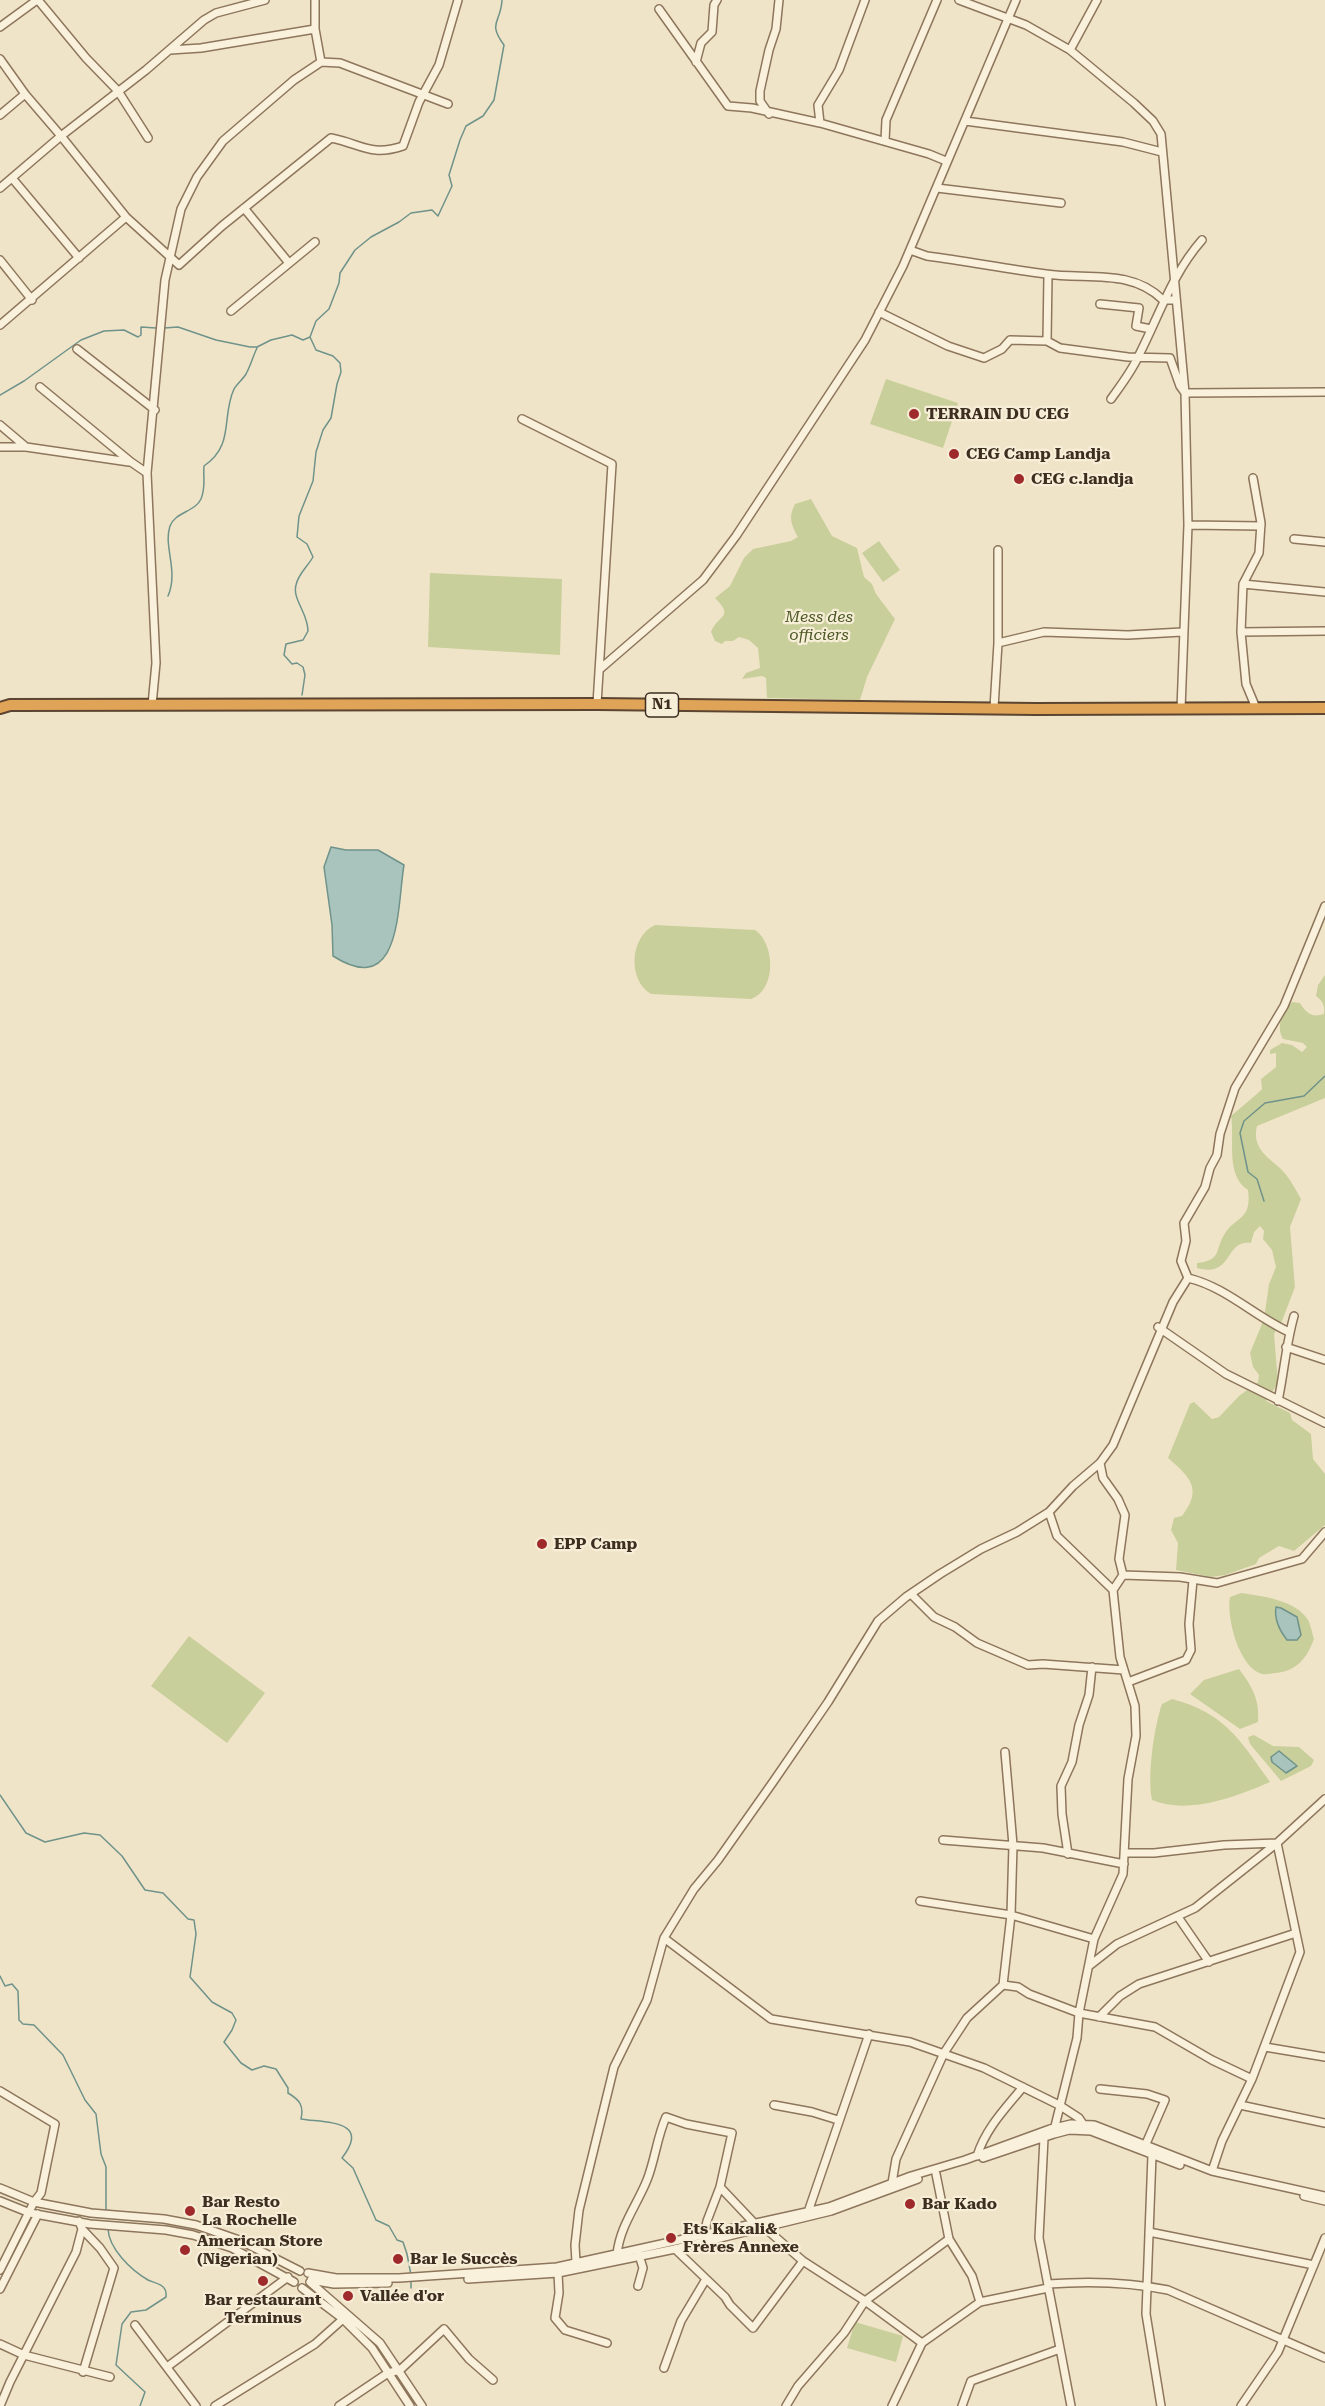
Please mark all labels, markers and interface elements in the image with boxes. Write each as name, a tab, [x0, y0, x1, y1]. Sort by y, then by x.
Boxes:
place label: TERRAIN DU CEG	[926, 404, 1069, 424]
marker: TERRAIN DU CEG	[907, 407, 921, 421]
place label: CEG Camp Landja	[966, 444, 1110, 464]
marker: CEG Camp Landja	[947, 447, 961, 461]
place label: CEG c.landja	[1031, 469, 1133, 489]
marker: CEG c.landja	[1012, 472, 1026, 486]
park label: Mess des officiers	[785, 607, 853, 645]
road number: N1	[646, 693, 678, 717]
place label: EPP Camp	[554, 1534, 637, 1554]
marker: EPP Camp	[535, 1537, 549, 1551]
place label: Bar Resto La Rochelle	[202, 2192, 297, 2230]
place label: Bar Kado	[922, 2194, 997, 2214]
marker: Bar Kado	[903, 2197, 917, 2211]
marker: Bar Resto La Rochelle	[183, 2204, 197, 2218]
place label: Ets Kakali& Frères Annexe	[683, 2219, 799, 2257]
place label: American Store (Nigerian)	[197, 2231, 323, 2269]
marker: Ets Kakali& Frères Annexe	[664, 2231, 678, 2245]
marker: American Store (Nigerian)	[178, 2243, 192, 2257]
place label: Bar le Succès	[410, 2249, 518, 2269]
marker: Bar le Succès	[391, 2252, 405, 2266]
marker: Bar restaurant Terminus	[256, 2274, 270, 2288]
place label: Vallée d'or	[360, 2286, 444, 2306]
marker: Vallée d'or	[341, 2289, 355, 2303]
place label: Bar restaurant Terminus	[204, 2290, 322, 2328]

